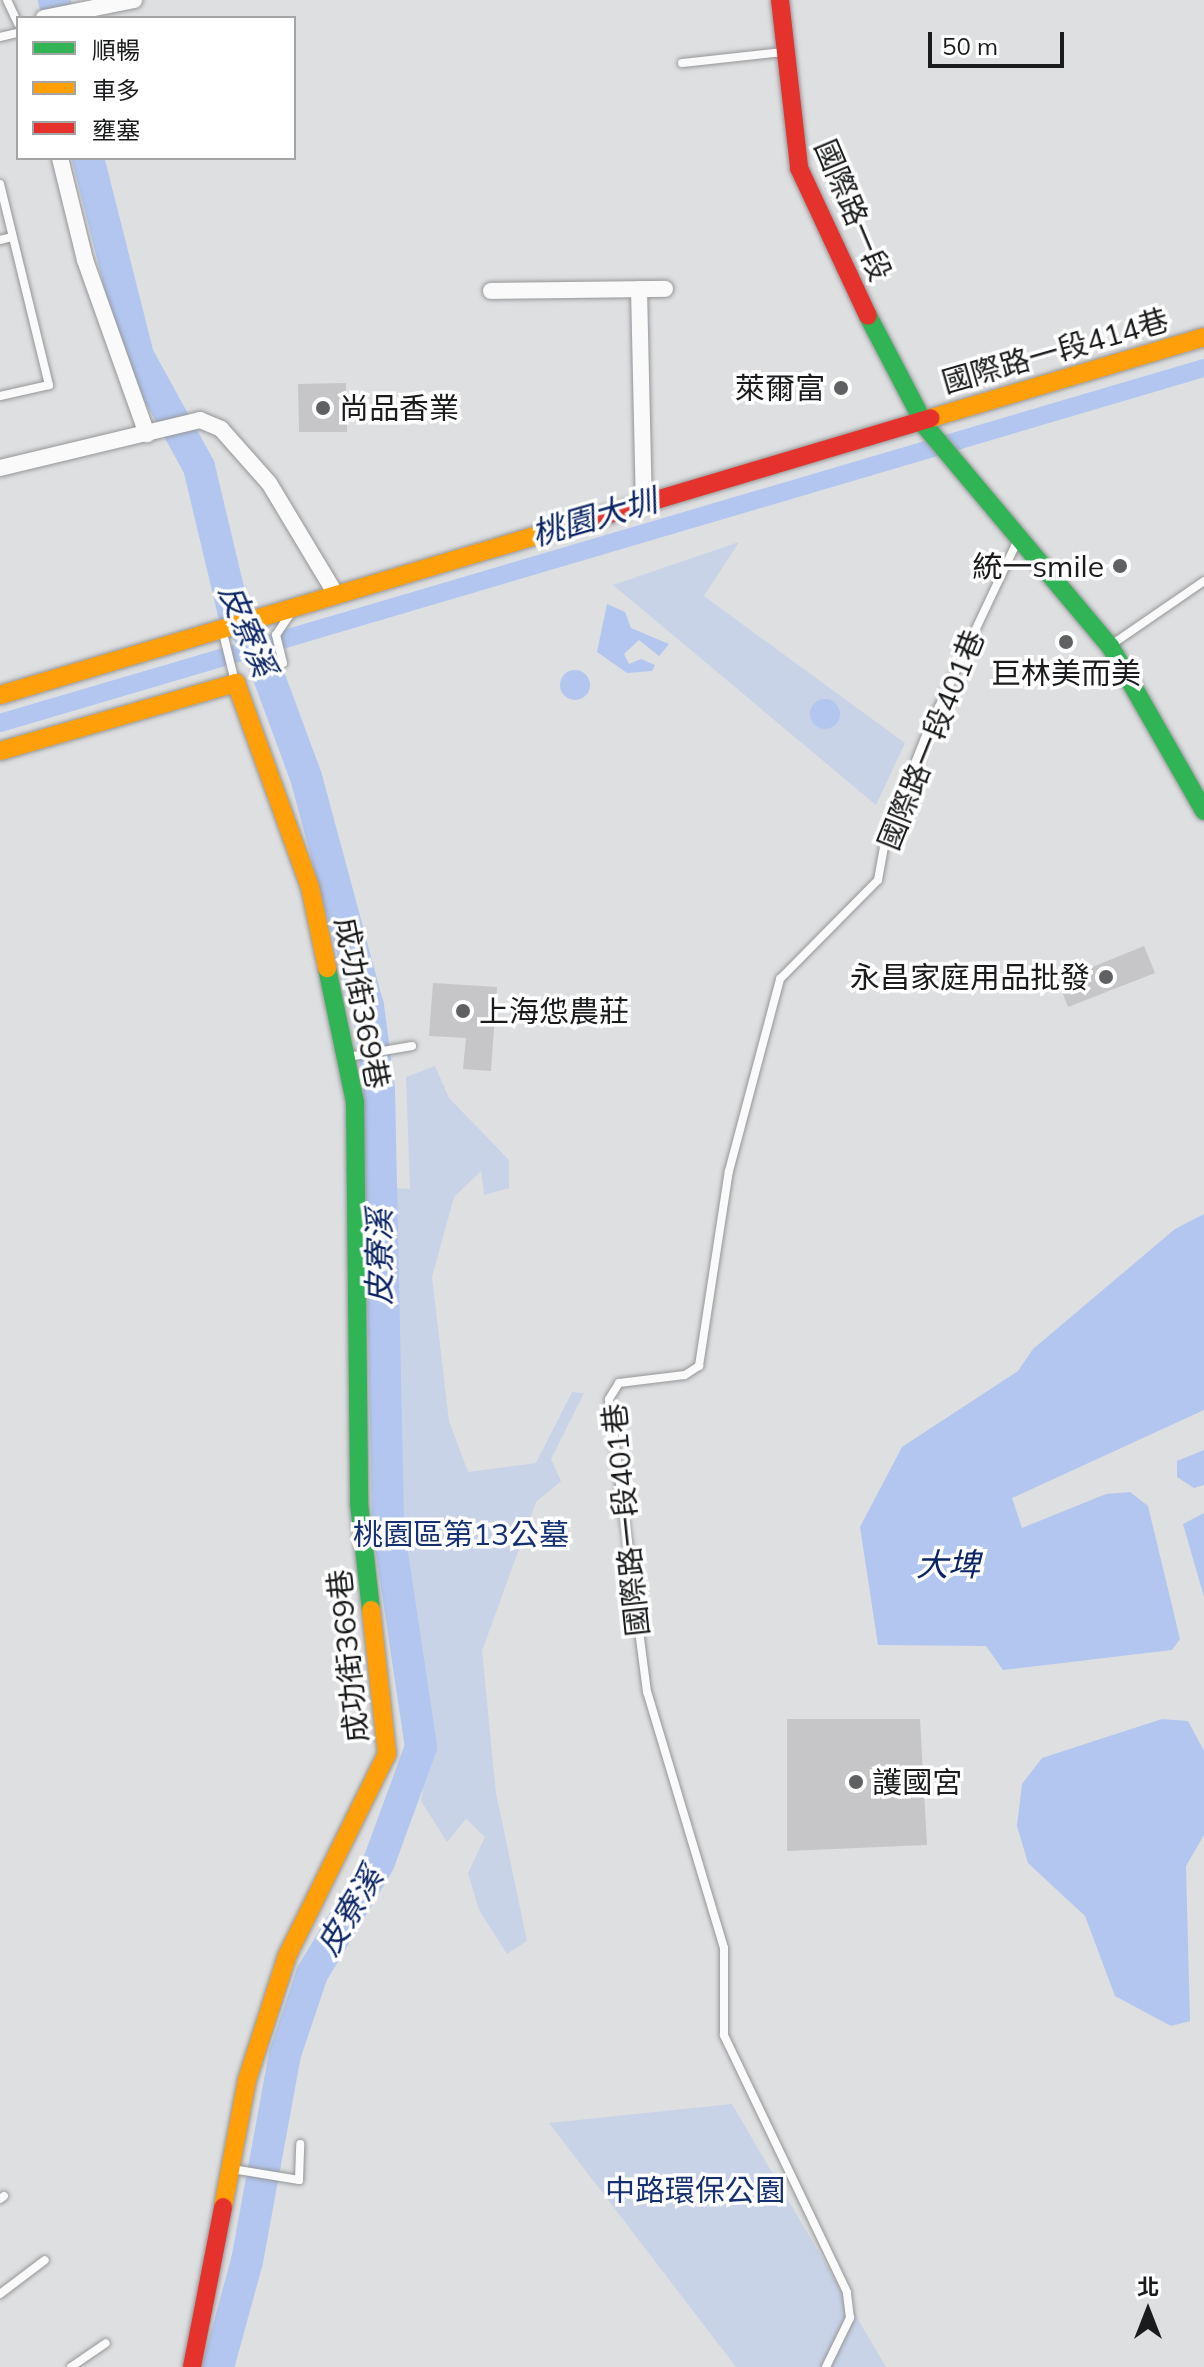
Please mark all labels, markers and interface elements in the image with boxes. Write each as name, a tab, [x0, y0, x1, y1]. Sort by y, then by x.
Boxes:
legend	[16, 16, 296, 160]
scale bar	[932, 16, 1068, 66]
text: 50 m	[942, 31, 998, 61]
text: 順暢	[92, 35, 140, 65]
text: 車多	[92, 75, 140, 105]
text: 壅塞	[92, 115, 140, 145]
street label: 國際路一段	[807, 134, 899, 286]
street label: 國際路一段414巷	[938, 301, 1172, 401]
place label: 萊爾富	[735, 370, 825, 406]
marker: 萊爾富	[832, 379, 850, 397]
place label: 尚品香業	[339, 390, 459, 426]
marker: 尚品香業	[314, 399, 332, 417]
water label: 桃園大圳	[527, 481, 661, 553]
place label: 統一smile	[972, 548, 1104, 584]
marker: 統一smile	[1111, 557, 1129, 575]
water label: 皮寮溪	[212, 578, 284, 682]
street label: 國際路一段401巷	[870, 625, 992, 855]
marker: 巨林美而美	[1057, 633, 1075, 651]
place label: 巨林美而美	[991, 655, 1141, 691]
street label: 成功街369巷	[328, 914, 396, 1092]
place label: 永昌家庭用品批發	[850, 959, 1090, 995]
marker: 永昌家庭用品批發	[1097, 968, 1115, 986]
place label: 上海怹農莊	[479, 993, 629, 1029]
marker: 上海怹農莊	[454, 1002, 472, 1020]
water label: 皮寮溪	[360, 1209, 398, 1305]
street label: 國際路一段401巷	[596, 1402, 656, 1638]
park label: 桃園區第13公墓	[353, 1516, 569, 1552]
water label: 大埤	[916, 1545, 980, 1583]
street label: 成功街369巷	[321, 1568, 375, 1744]
place label: 護國宮	[872, 1764, 962, 1800]
marker: 護國宮	[847, 1773, 865, 1791]
water label: 皮寮溪	[308, 1860, 390, 1962]
park label: 中路環保公園	[605, 2172, 785, 2208]
north arrow	[1108, 2271, 1188, 2351]
text: 北	[1137, 2273, 1159, 2301]

